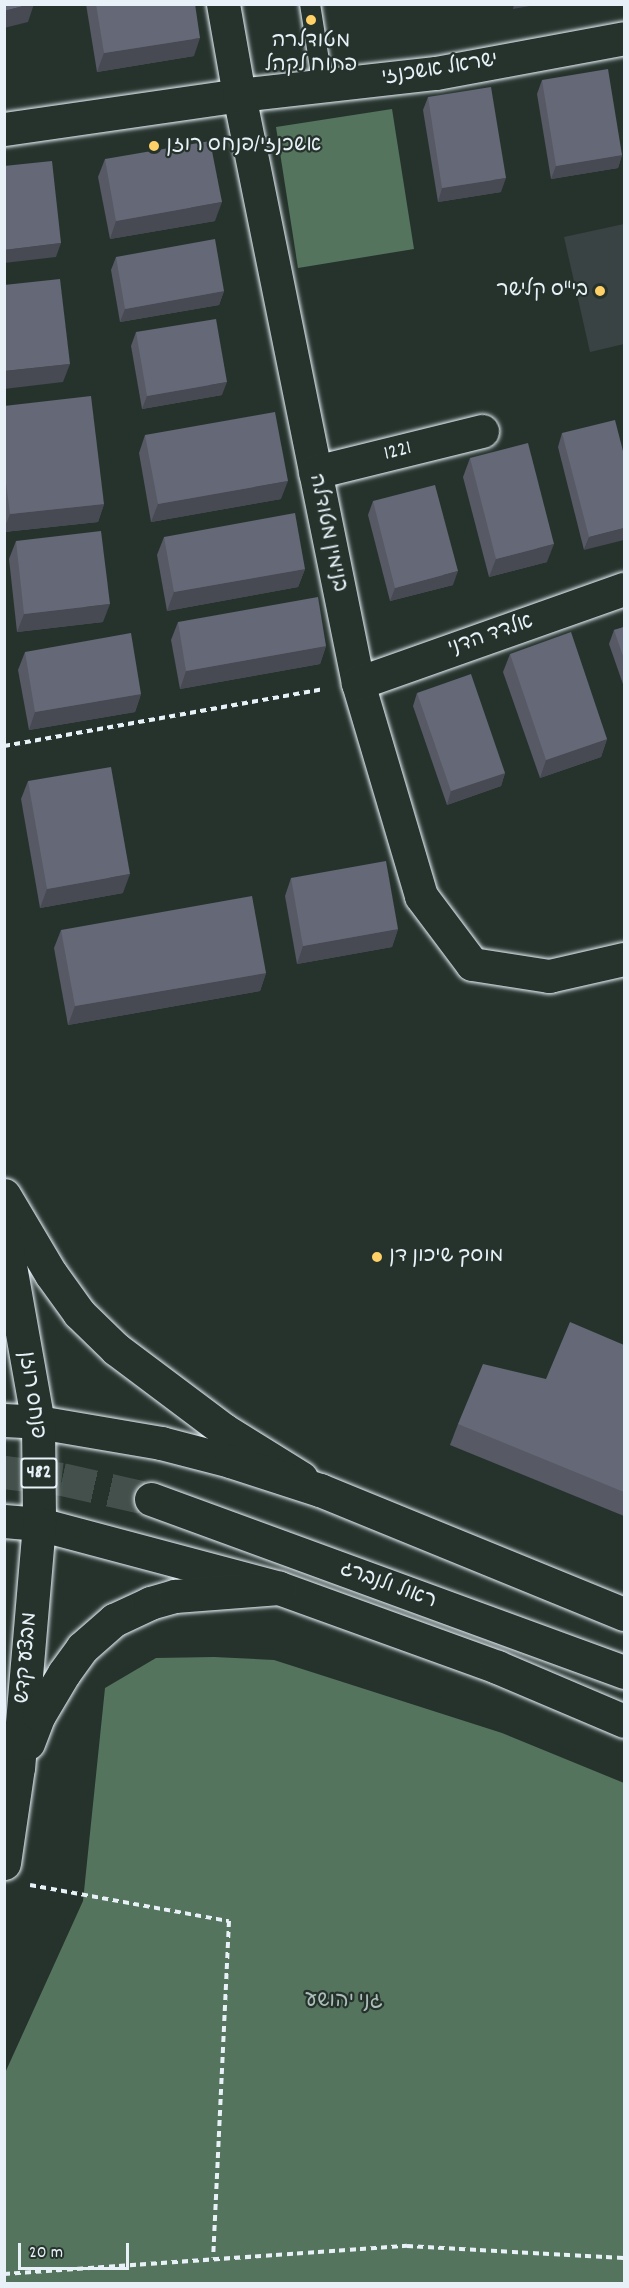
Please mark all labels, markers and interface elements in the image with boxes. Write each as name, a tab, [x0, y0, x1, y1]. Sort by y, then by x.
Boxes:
marker: מטודלרה פתוח לקהל	[304, 13, 318, 27]
place label: מטודלרה פתוח לקהל	[265, 29, 357, 79]
street label: ישראל אשכנזי	[380, 48, 500, 92]
place label: אשכנזי/פנחס רוזן	[166, 133, 321, 159]
marker: אשכנזי/פנחס רוזן	[147, 139, 161, 153]
place label: בי"ס קלישר	[496, 278, 588, 304]
marker: בי"ס קלישר	[593, 284, 607, 298]
street label: 1221	[382, 436, 414, 468]
street label: בנימין מטודלה	[302, 472, 352, 594]
street label: אלדד הדני	[445, 610, 537, 662]
place label: מוסך שיכון דן	[389, 1244, 503, 1270]
marker: מוסך שיכון דן	[370, 1250, 384, 1264]
street label: פנחס רוזן	[12, 1350, 50, 1440]
road number: 482	[20, 1456, 58, 1490]
street label: ראול ולנברג	[336, 1557, 440, 1615]
street label: מבצע קדש	[10, 1611, 44, 1705]
park label: גני יהושע	[305, 1989, 383, 2015]
scale bar	[21, 2231, 132, 2269]
text: 20 m	[29, 2241, 63, 2266]

